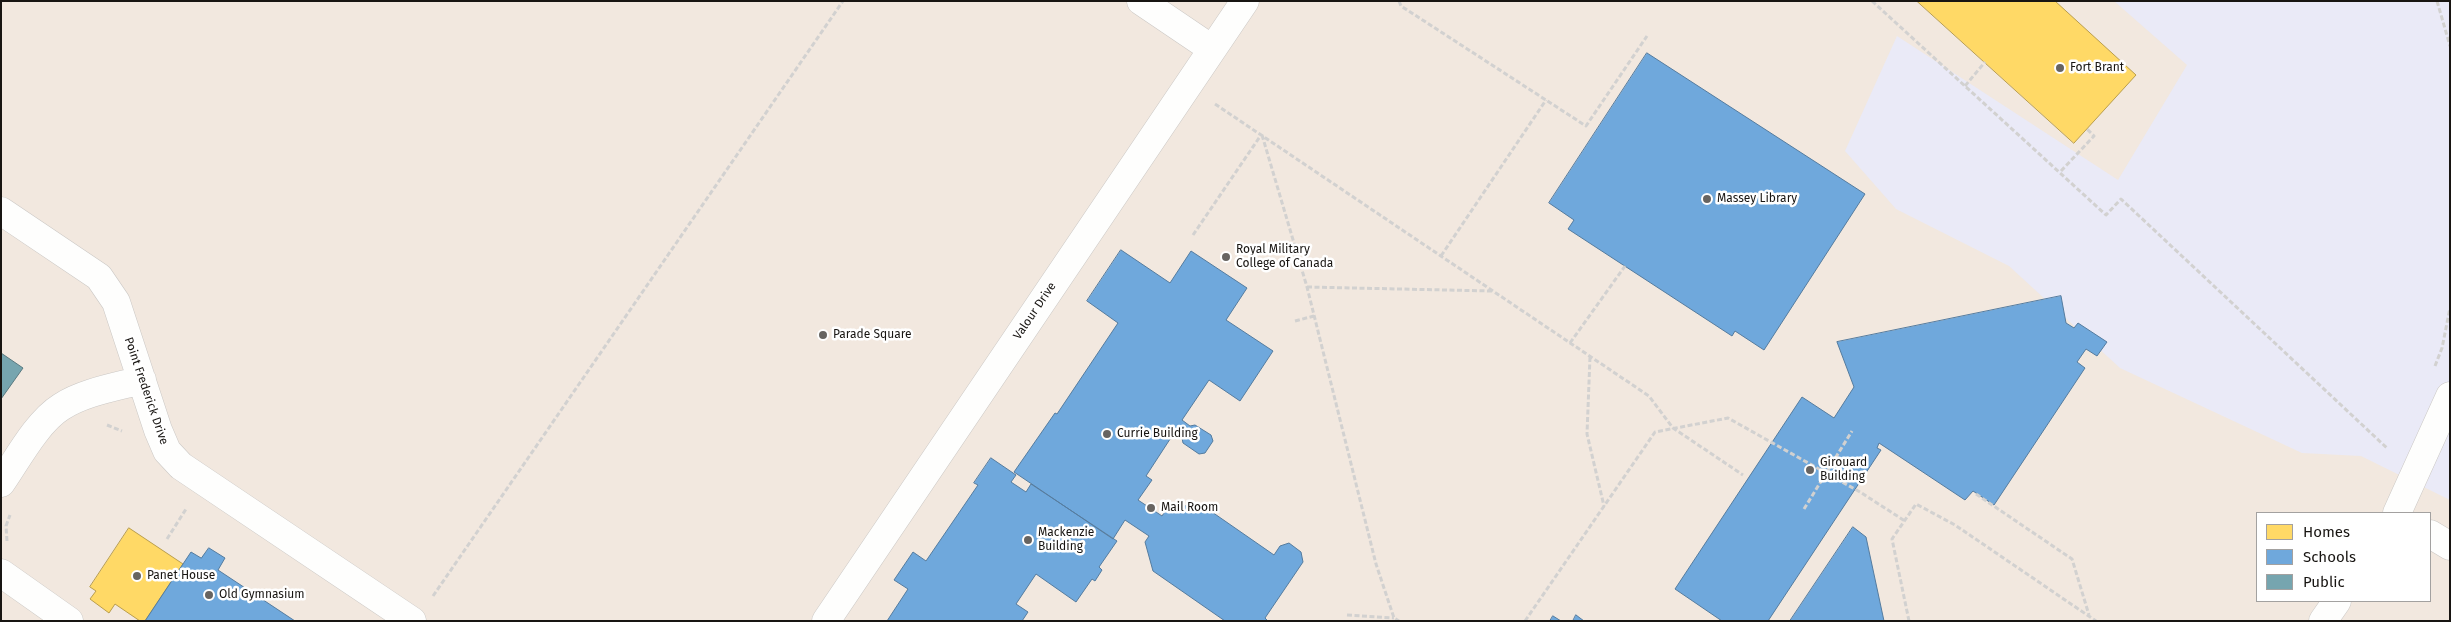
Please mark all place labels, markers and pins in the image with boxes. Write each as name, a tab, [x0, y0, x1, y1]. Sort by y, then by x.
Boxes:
place label: Fort Brant	[2070, 61, 2124, 75]
marker: Fort Brant	[2054, 62, 2066, 74]
place label: Massey Library	[1717, 192, 1797, 206]
marker: Massey Library	[1701, 193, 1713, 205]
place label: Royal Military College of Canada	[1236, 243, 1333, 271]
marker: Royal Military College of Canada	[1220, 251, 1232, 263]
place label: Parade Square	[833, 328, 912, 342]
marker: Parade Square	[817, 329, 829, 341]
place label: Currie Building	[1117, 427, 1198, 441]
marker: Currie Building	[1101, 428, 1113, 440]
place label: Girouard Building	[1820, 456, 1867, 484]
marker: Girouard Building	[1804, 464, 1816, 476]
place label: Mail Room	[1161, 501, 1218, 515]
marker: Mail Room	[1145, 502, 1157, 514]
place label: Mackenzie Building	[1038, 526, 1094, 554]
marker: Mackenzie Building	[1022, 534, 1034, 546]
place label: Panet House	[147, 569, 215, 583]
marker: Panet House	[131, 570, 143, 582]
place label: Old Gymnasium	[219, 588, 305, 602]
marker: Old Gymnasium	[203, 589, 215, 601]

